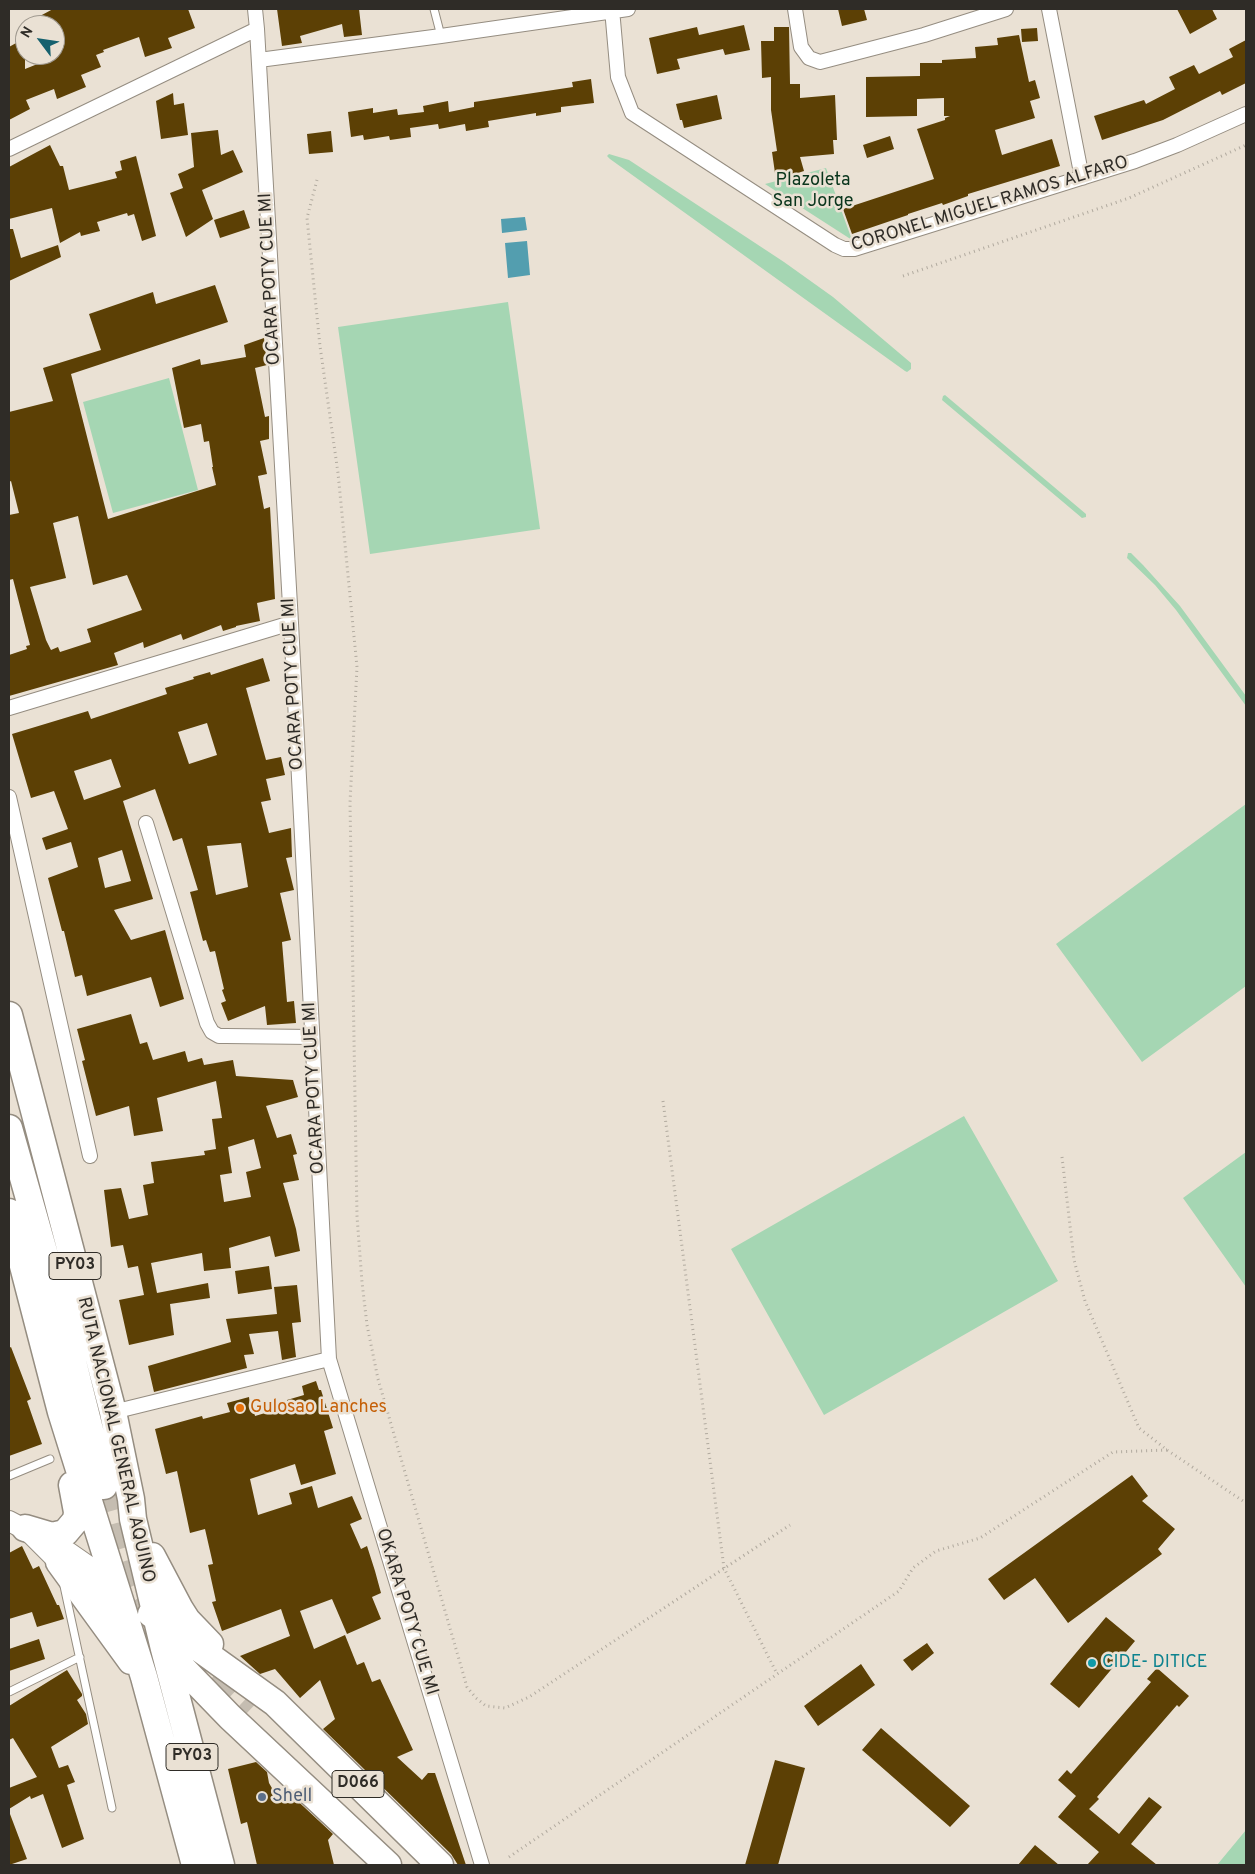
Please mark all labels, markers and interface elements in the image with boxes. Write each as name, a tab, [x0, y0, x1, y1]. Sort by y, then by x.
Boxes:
north arrow	[15, 15, 65, 65]
text: N	[18, 24, 37, 41]
street label: CORONEL MIGUEL RAMOS ALFARO	[849, 152, 1131, 258]
park label: Plazoleta San Jorge	[773, 170, 853, 212]
street label: OCARA POTY CUE MI	[256, 192, 286, 366]
street label: OCARA POTY CUE MI	[279, 597, 309, 771]
street label: OCARA POTY CUE MI	[300, 1001, 330, 1175]
road number: PY03	[49, 1252, 101, 1280]
street label: RUTA NACIONAL GENERAL AQUINO	[72, 1295, 158, 1585]
place label: Gulosao Lanches	[250, 1397, 387, 1419]
marker: Gulosao Lanches	[234, 1402, 246, 1414]
street label: OKARA POTY CUE MI	[370, 1526, 442, 1698]
place label: CIDE- DITICE	[1102, 1652, 1208, 1674]
marker: CIDE- DITICE	[1086, 1657, 1098, 1669]
road number: PY03	[166, 1744, 218, 1770]
road number: D066	[332, 1770, 384, 1798]
place label: Shell	[272, 1786, 312, 1808]
marker: Shell	[256, 1791, 268, 1803]

